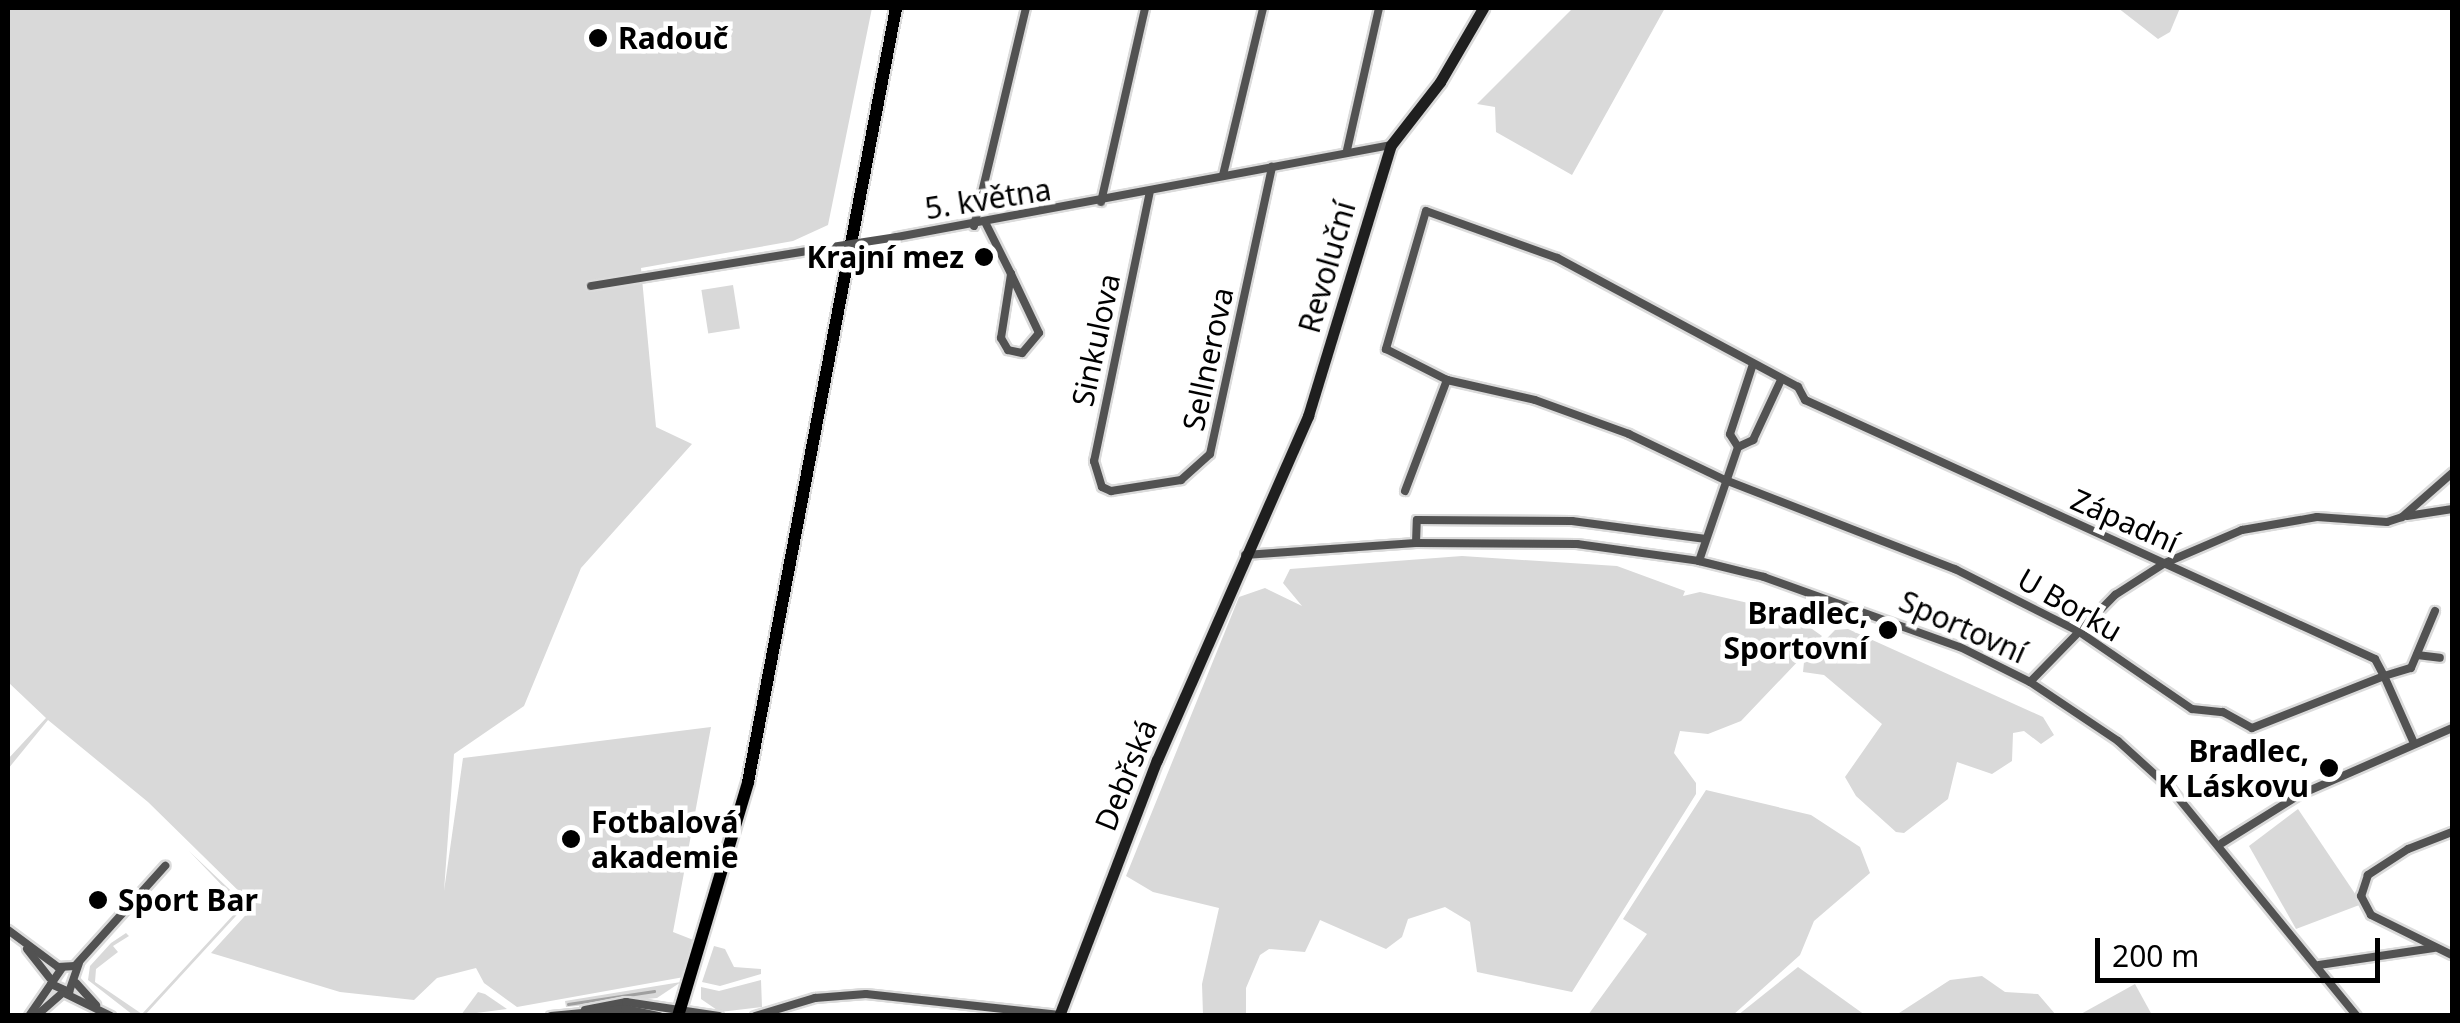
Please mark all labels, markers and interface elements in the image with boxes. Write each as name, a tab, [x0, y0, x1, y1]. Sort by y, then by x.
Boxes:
place label: Radouč	[618, 20, 728, 56]
marker: Radouč	[587, 27, 609, 49]
street label: 5. května	[922, 171, 1054, 227]
street label: Revoluční	[1291, 197, 1363, 337]
place label: Krajní mez	[806, 239, 964, 275]
marker: Krajní mez	[973, 246, 995, 268]
street label: Sinkulova	[1064, 270, 1128, 410]
street label: Sellnerova	[1175, 284, 1241, 434]
street label: Západní	[2066, 481, 2184, 561]
street label: U Borku	[2011, 561, 2129, 649]
street label: Sportovní	[1894, 583, 2032, 671]
place label: Bradlec, Sportovní	[1724, 595, 1868, 666]
marker: Bradlec, Sportovní	[1877, 619, 1899, 641]
street label: Debřská	[1087, 714, 1165, 836]
place label: Bradlec, K Láskovu	[2158, 733, 2309, 804]
marker: Bradlec, K Láskovu	[2318, 757, 2340, 779]
place label: Fotbalová akademie	[591, 804, 739, 874]
marker: Fotbalová akademie	[560, 828, 582, 850]
place label: Sport Bar	[118, 882, 258, 918]
marker: Sport Bar	[87, 889, 109, 911]
scale bar	[2100, 918, 2385, 980]
text: 200 m	[2112, 935, 2199, 976]

